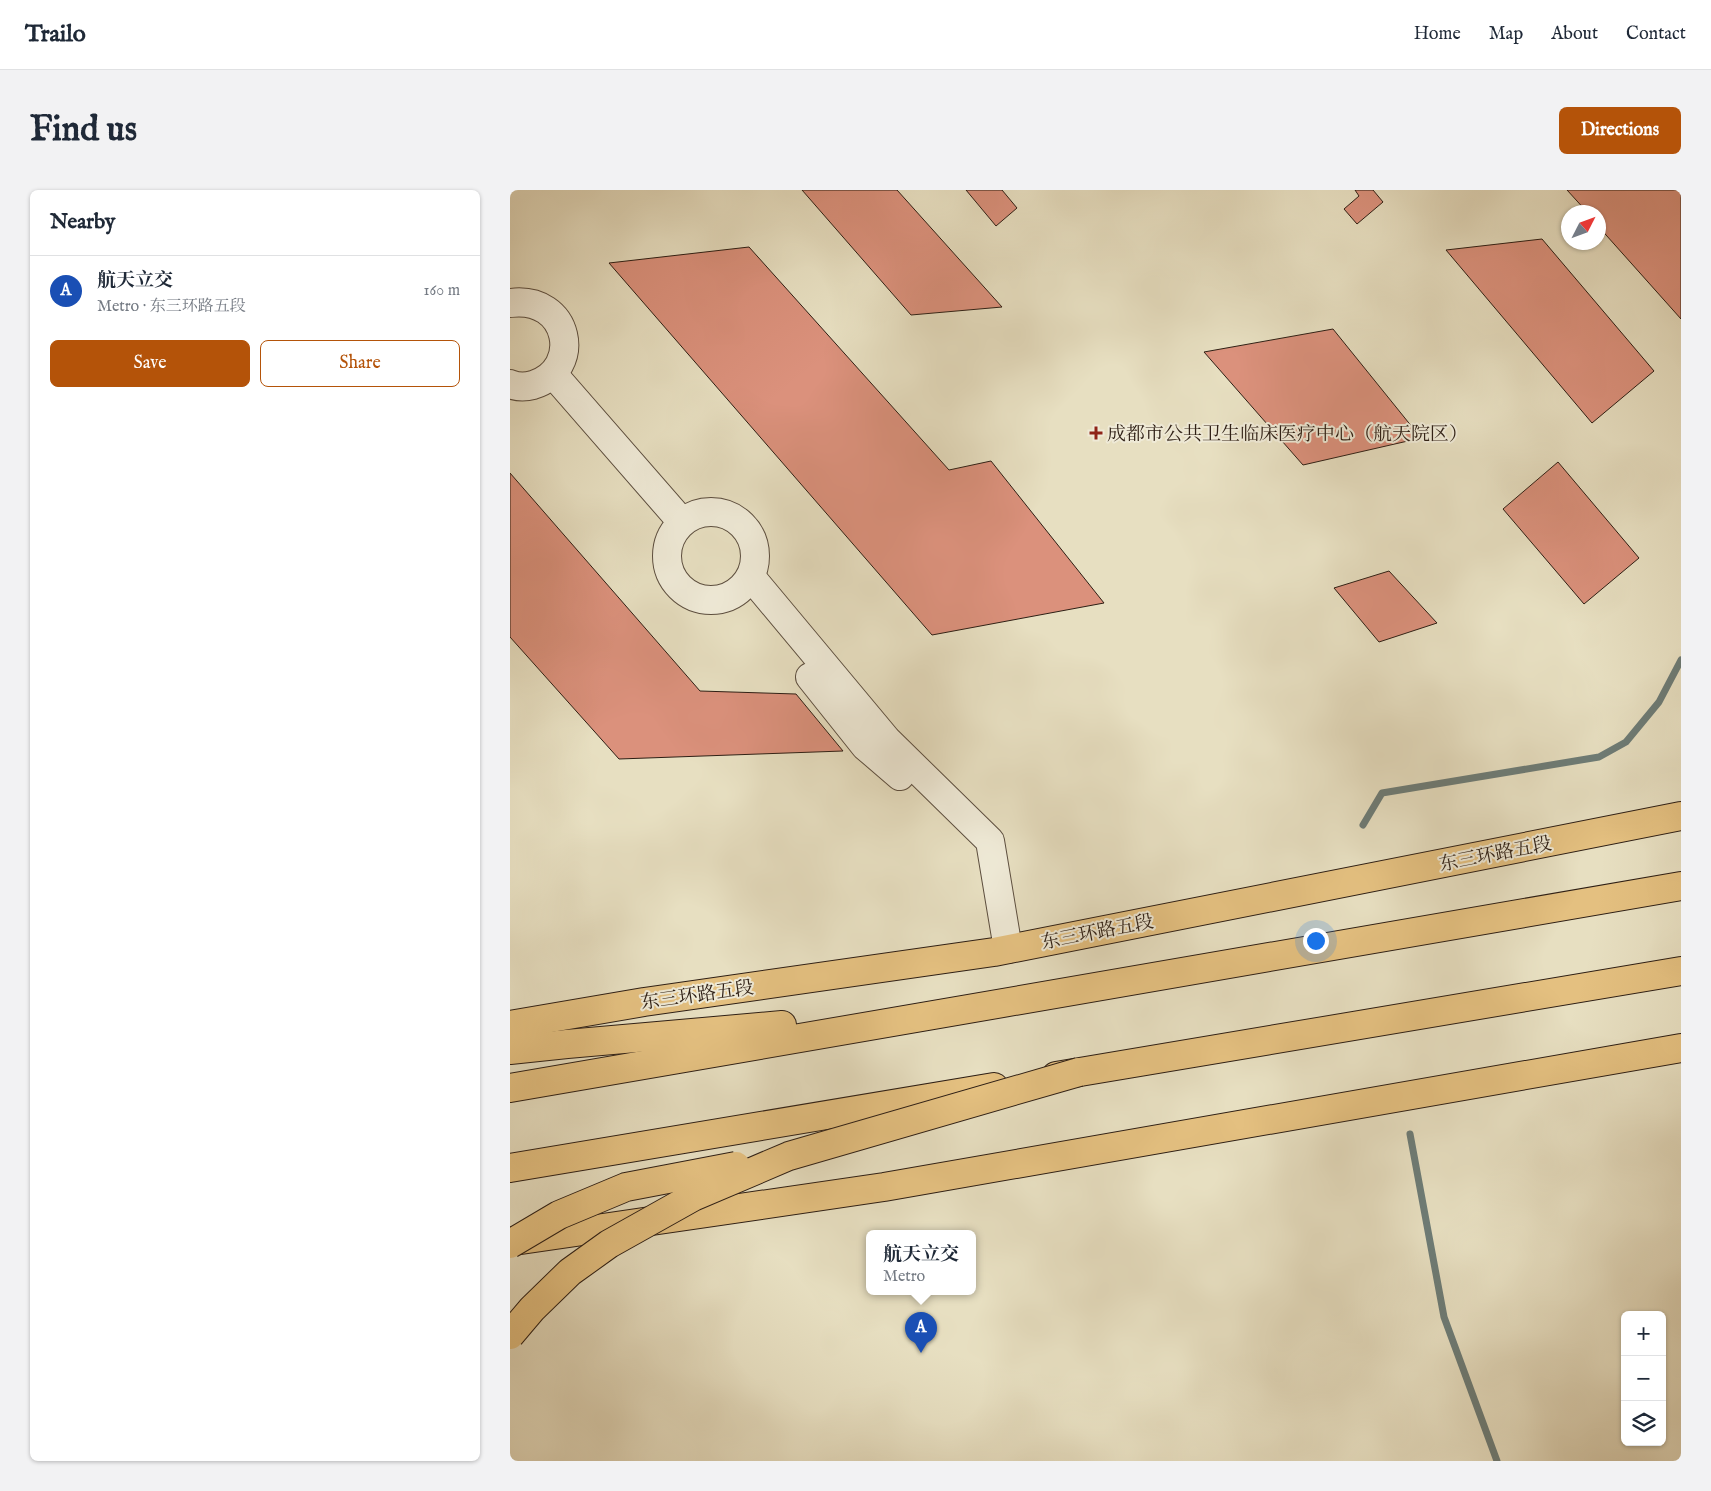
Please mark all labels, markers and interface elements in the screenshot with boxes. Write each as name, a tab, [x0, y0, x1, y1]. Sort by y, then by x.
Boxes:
text: Trailo	[25, 19, 86, 50]
text: Home	[1414, 23, 1461, 46]
text: Map	[1489, 23, 1523, 46]
text: About	[1551, 23, 1598, 46]
text: Contact	[1626, 23, 1686, 46]
button: Directions	[1559, 107, 1681, 154]
text: Find us	[30, 108, 137, 153]
north arrow	[1561, 205, 1606, 250]
text: Nearby	[50, 209, 115, 236]
text: 航天立交	[97, 269, 173, 293]
text: A	[61, 281, 71, 301]
text: 160 m	[424, 281, 460, 301]
text: Metro · 东三环路五段	[97, 297, 246, 317]
button: Save	[50, 340, 250, 387]
button: Share	[260, 340, 460, 387]
place label: 成都市公共卫生临床医疗中心（航天院区）	[1107, 423, 1468, 447]
marker: 成都市公共卫生临床医疗中心（航天院区）	[1089, 426, 1103, 440]
street label: 东三环路五段	[1437, 832, 1554, 878]
street label: 东三环路五段	[1039, 910, 1156, 956]
your location	[1303, 928, 1329, 954]
street label: 东三环路五段	[639, 976, 755, 1016]
popup	[866, 1230, 976, 1295]
text: 航天立交	[883, 1243, 959, 1267]
text: Metro	[883, 1267, 925, 1287]
map controls	[1621, 1311, 1666, 1446]
button: +	[1621, 1311, 1666, 1356]
pin: A	[905, 1312, 937, 1353]
button: −	[1621, 1356, 1666, 1401]
button: layers	[1621, 1401, 1666, 1446]

